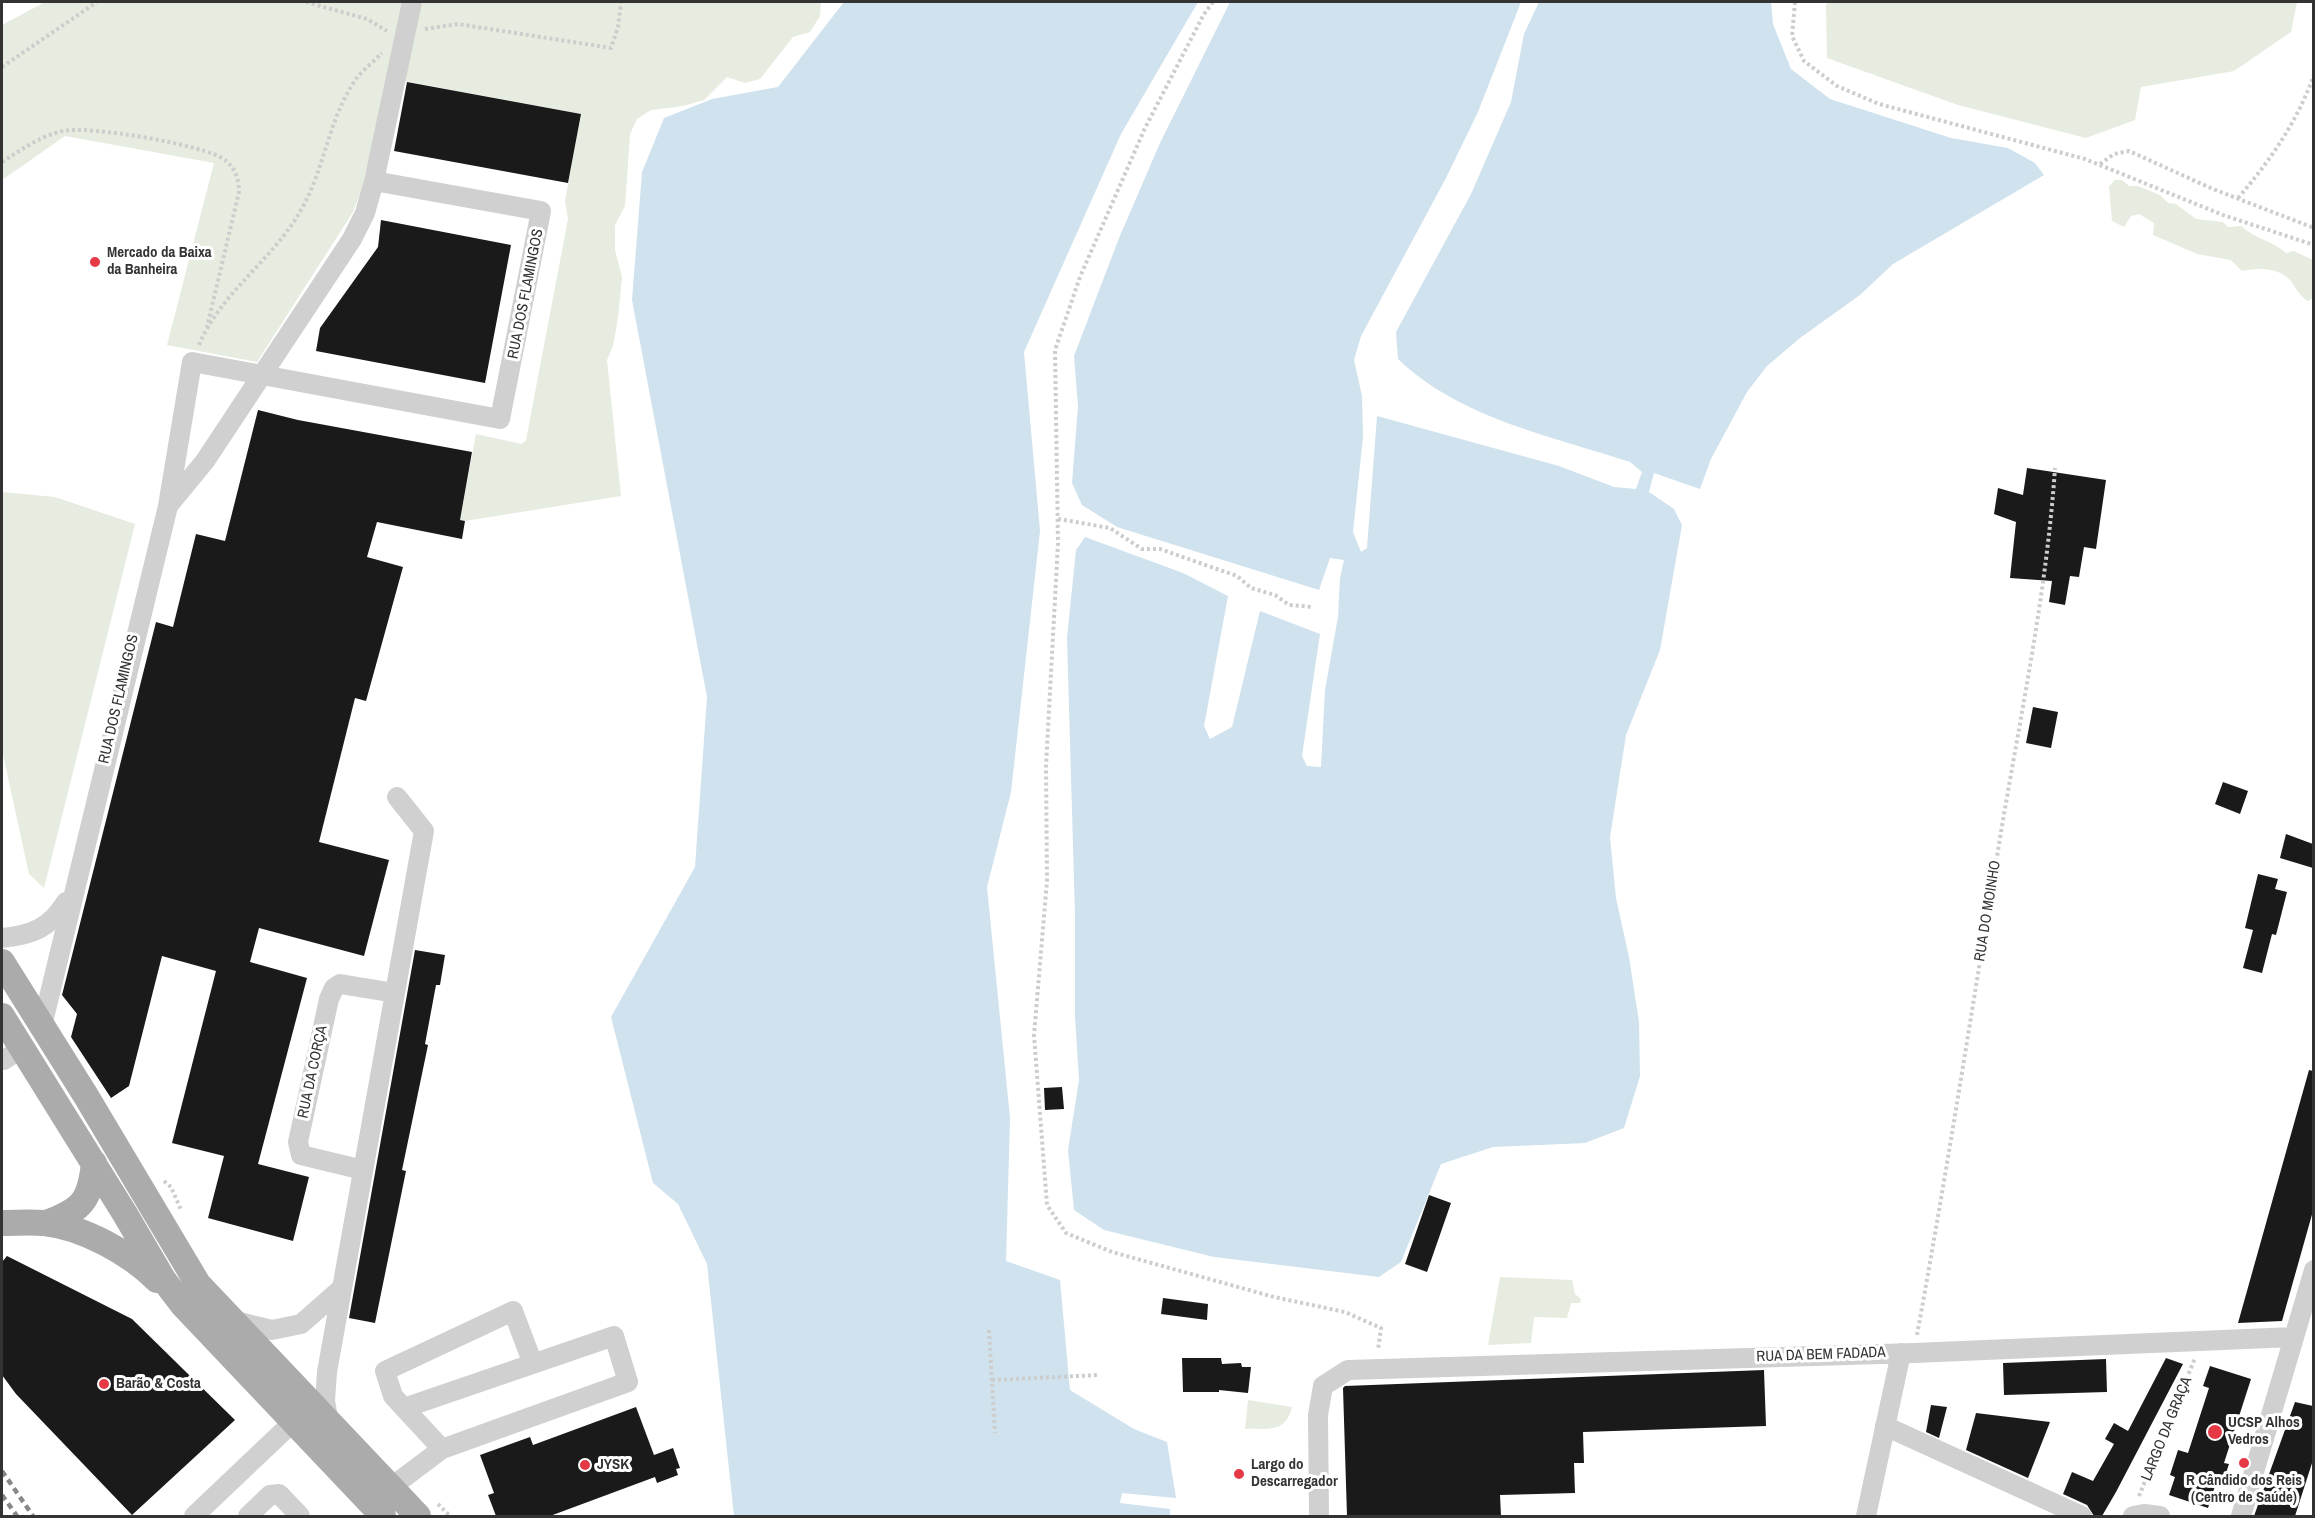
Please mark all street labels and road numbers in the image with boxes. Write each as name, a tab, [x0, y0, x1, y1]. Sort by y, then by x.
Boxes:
street label: RUA DOS FLAMINGOS	[505, 228, 547, 360]
street label: RUA DOS FLAMINGOS	[95, 633, 143, 765]
street label: RUA DO MOINHO	[1971, 859, 2005, 963]
street label: RUA DA CORÇA	[294, 1024, 332, 1120]
street label: RUA DA BEM FADADA	[1756, 1344, 1886, 1366]
street label: LARGO DA GRAÇA	[2138, 1374, 2196, 1484]

